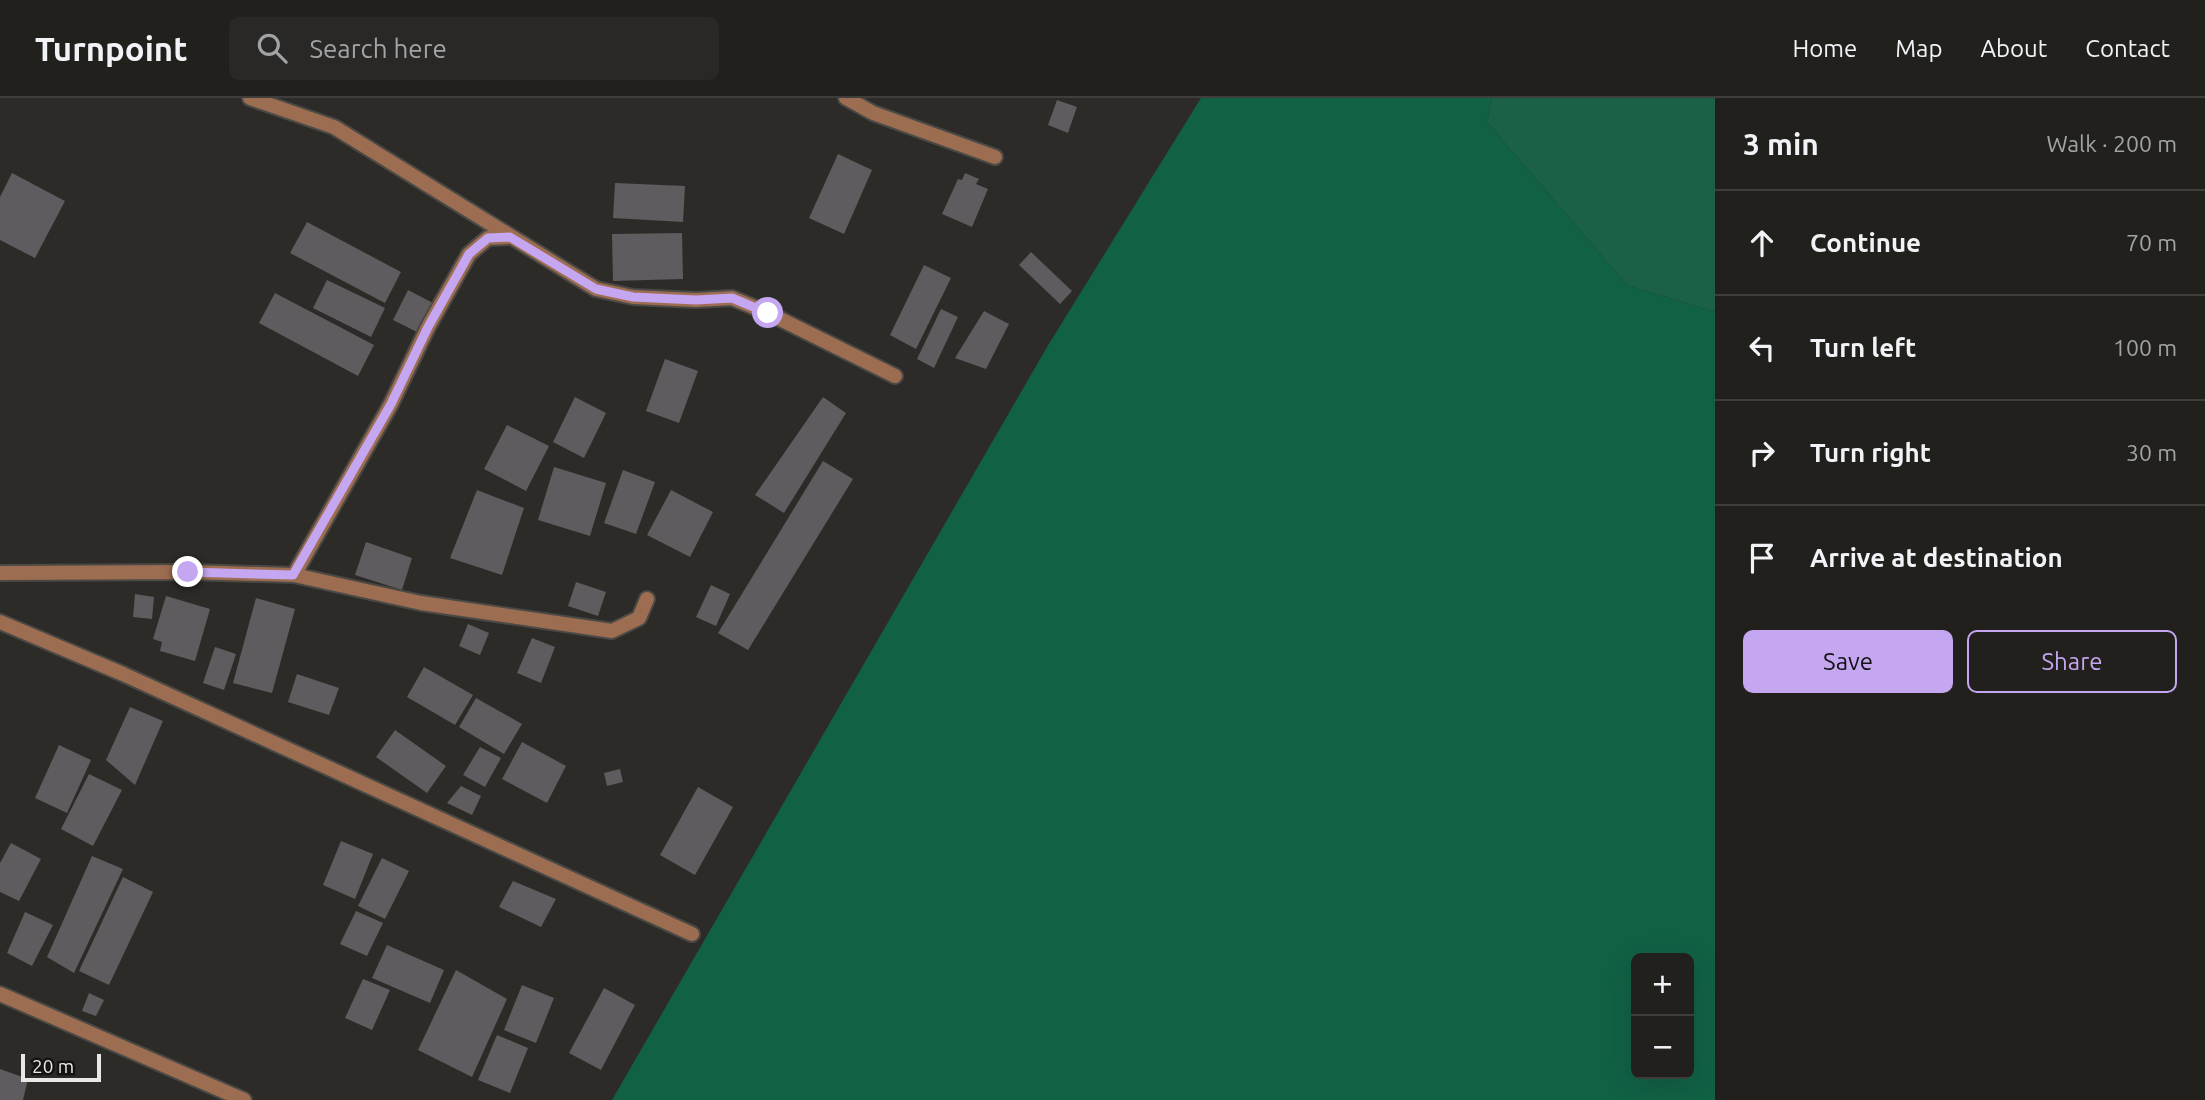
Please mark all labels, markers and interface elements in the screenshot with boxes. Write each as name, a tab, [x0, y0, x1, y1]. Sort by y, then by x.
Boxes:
search box	[229, 17, 719, 80]
icon: search	[253, 29, 291, 67]
text: Turnpoint	[35, 30, 187, 67]
text: Search here	[309, 34, 447, 63]
text: Home	[1792, 35, 1857, 62]
text: Map	[1895, 35, 1942, 62]
text: About	[1980, 35, 2047, 62]
text: Contact	[2085, 35, 2170, 62]
text: 3 min	[1743, 127, 1819, 161]
text: Walk · 200 m	[2046, 131, 2177, 156]
icon: ahead	[1743, 224, 1781, 262]
text: Continue	[1810, 228, 1921, 257]
text: 70 m	[2126, 230, 2177, 255]
route start	[752, 297, 783, 328]
icon: left	[1743, 329, 1781, 367]
text: Turn left	[1810, 333, 1916, 362]
text: 100 m	[2113, 335, 2177, 360]
icon: right	[1743, 434, 1781, 472]
text: Turn right	[1810, 438, 1931, 467]
text: 30 m	[2126, 440, 2177, 465]
icon: arrive	[1743, 539, 1781, 577]
text: Arrive at destination	[1810, 543, 2063, 572]
route end	[172, 556, 203, 587]
button: Save	[1743, 630, 1953, 693]
button: Share	[1967, 630, 2177, 693]
map controls	[1631, 953, 1694, 1079]
button: +	[1631, 953, 1694, 1016]
button: −	[1631, 1016, 1694, 1079]
scale bar	[21, 1051, 102, 1083]
text: 20 m	[32, 1055, 74, 1077]

